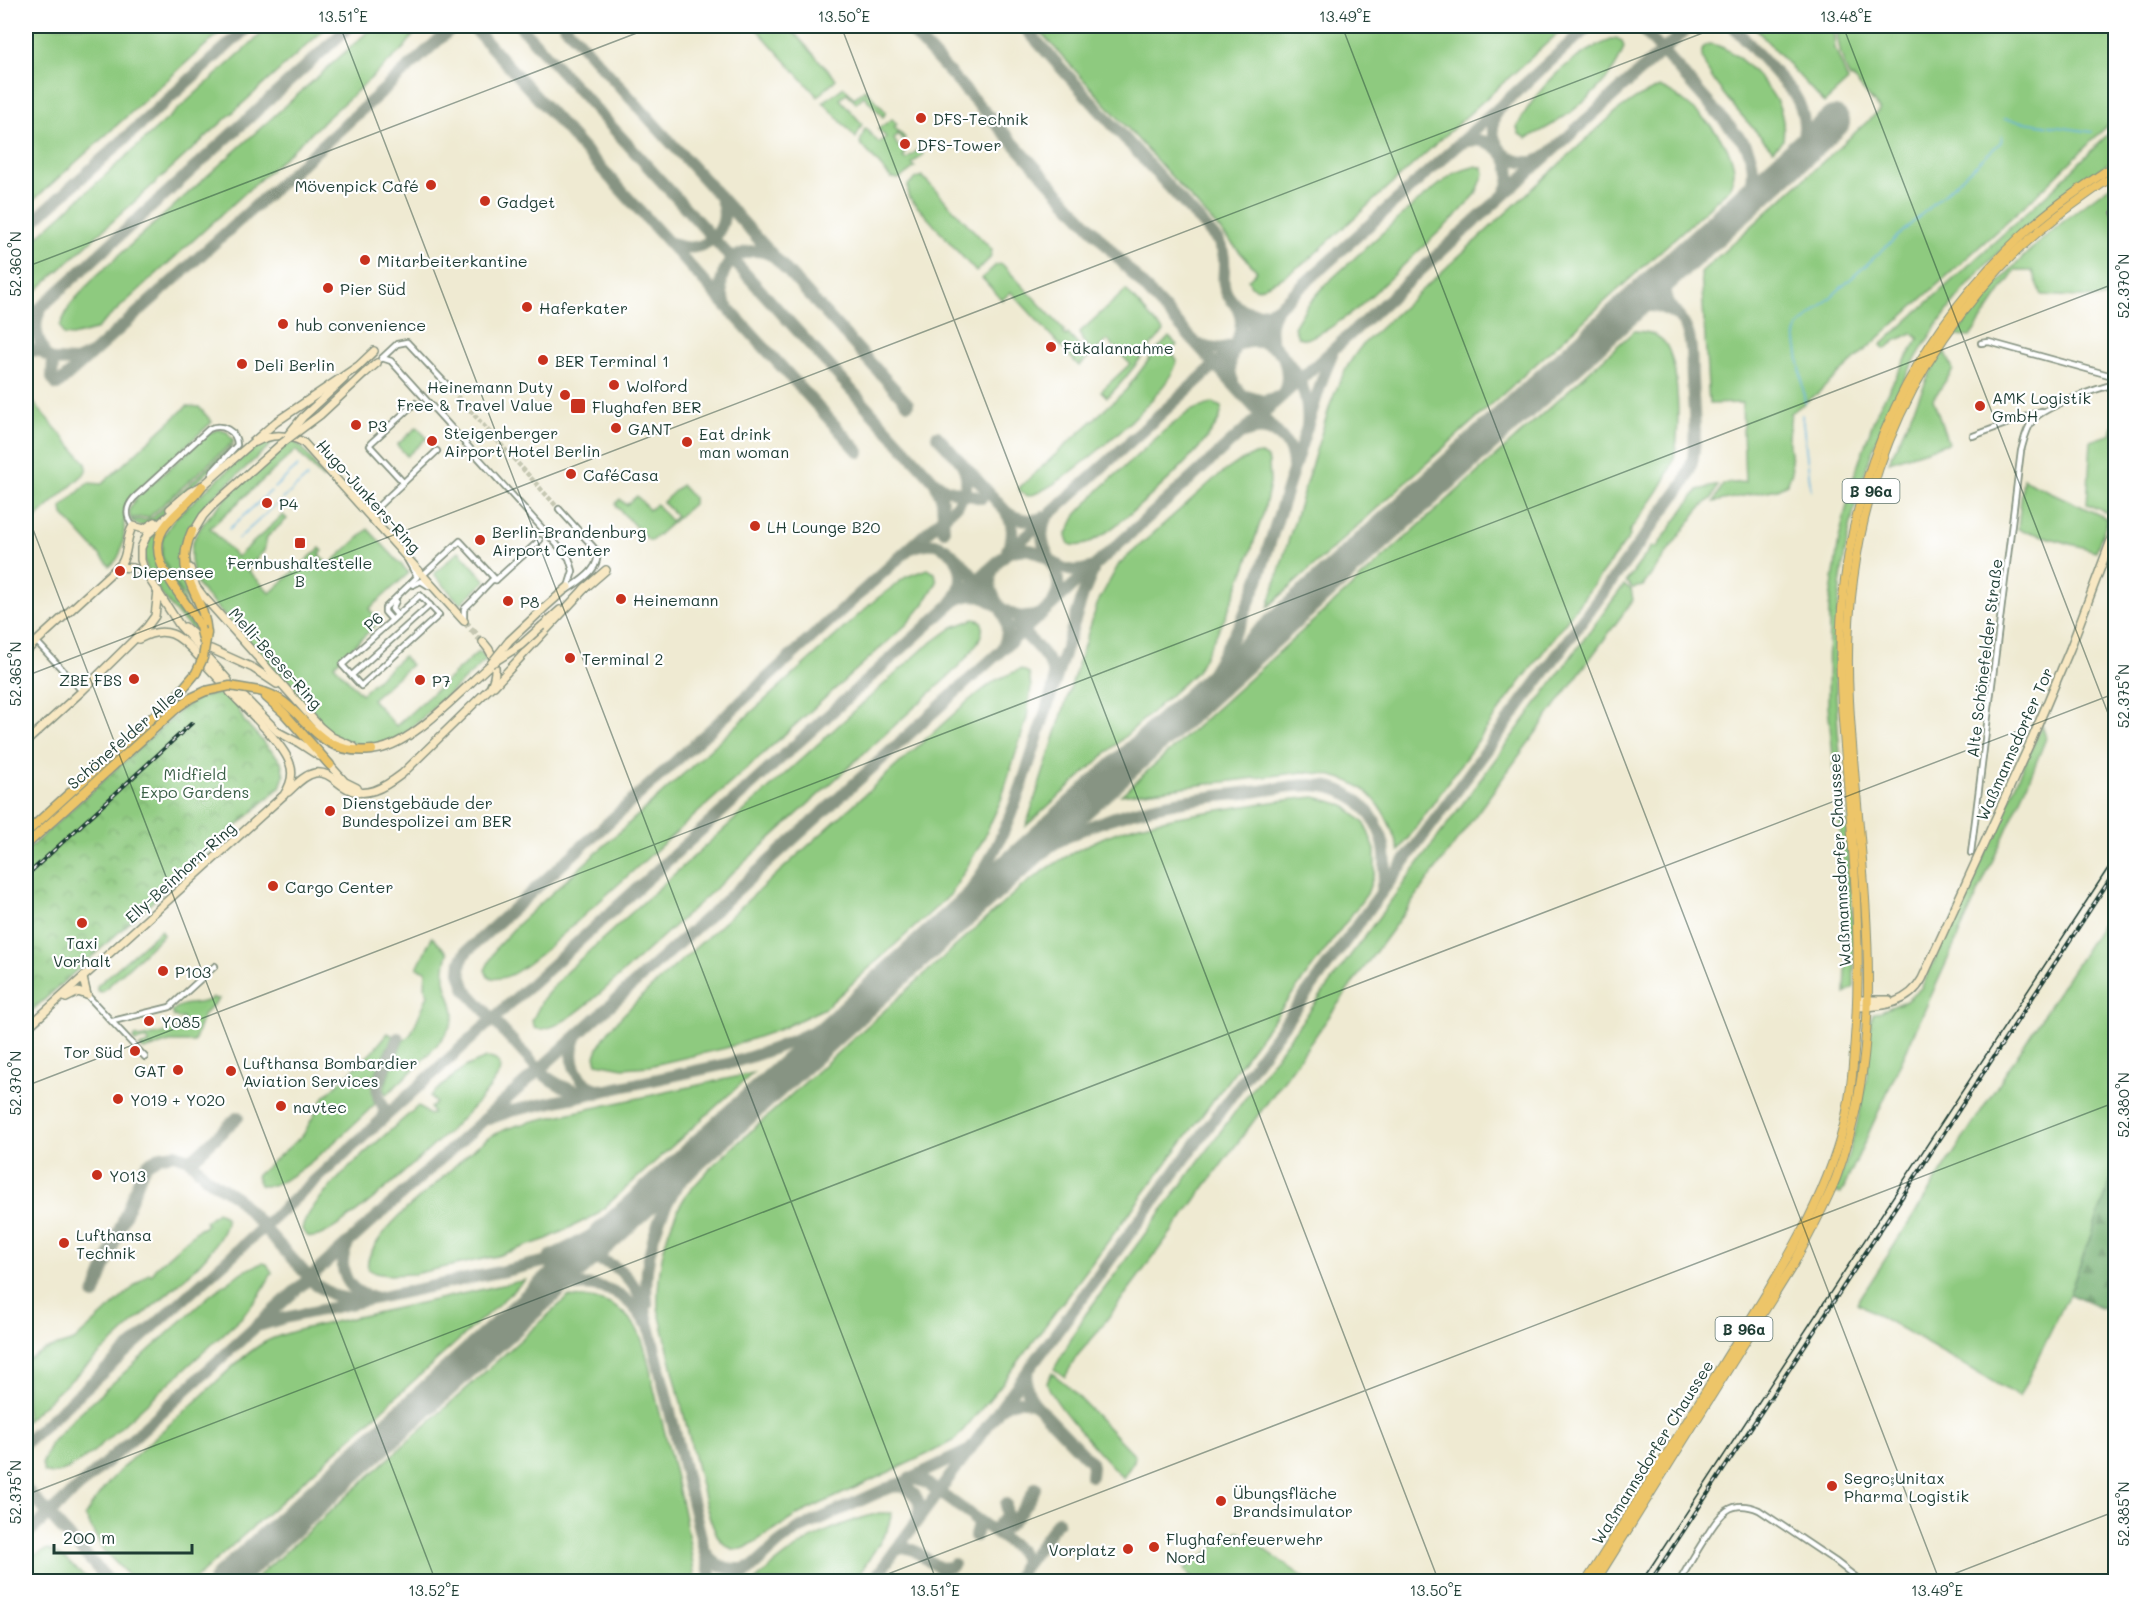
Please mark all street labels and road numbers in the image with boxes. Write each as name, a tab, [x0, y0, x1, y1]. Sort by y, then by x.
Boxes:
street label: Hugo-Junkers-Ring	[312, 435, 426, 557]
road number: B 96a	[1842, 479, 1900, 503]
street label: Alte Schönefelder Straße	[1961, 557, 2007, 759]
street label: Melli-Beese-Ring	[225, 603, 327, 713]
street label: P6	[359, 607, 387, 635]
street label: Waßmannsdorfer Tor	[1971, 664, 2057, 824]
street label: Schönefelder Allee	[62, 681, 188, 793]
street label: Waßmannsdorfer Chaussee	[1823, 753, 1855, 967]
street label: Elly-Beinhorn-Ring	[120, 817, 240, 927]
road number: B 96a	[1716, 1317, 1772, 1341]
street label: Waßmannsdorfer Chaussee	[1586, 1356, 1718, 1548]

